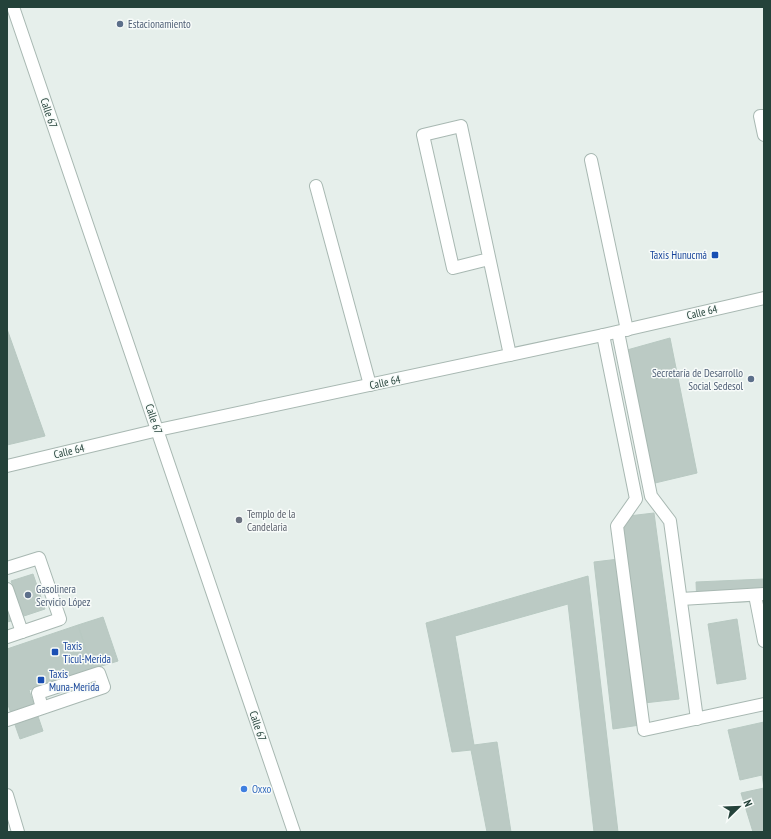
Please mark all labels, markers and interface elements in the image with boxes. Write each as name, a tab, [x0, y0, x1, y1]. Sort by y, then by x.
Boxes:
place label: Estacionamiento	[128, 17, 191, 31]
marker: Estacionamiento	[115, 19, 125, 29]
street label: Calle 67	[37, 96, 61, 130]
place label: Taxis Hunucmá	[650, 248, 707, 262]
marker: Taxis Hunucmá	[710, 250, 720, 260]
street label: Calle 64	[685, 302, 719, 322]
place label: Secretaría de Desarrollo Social Sedesol	[652, 366, 743, 393]
street label: Calle 64	[368, 372, 402, 392]
marker: Secretaría de Desarrollo Social Sedesol	[746, 374, 756, 384]
street label: Calle 67	[142, 402, 166, 436]
street label: Calle 64	[52, 441, 86, 461]
place label: Templo de la Candelaria	[247, 507, 296, 534]
marker: Templo de la Candelaria	[234, 515, 244, 525]
place label: Gasolinera Servicio López	[36, 582, 90, 609]
marker: Gasolinera Servicio López	[23, 590, 33, 600]
place label: Taxis Ticul-Merida	[63, 639, 111, 666]
marker: Taxis Ticul-Merida	[50, 647, 60, 657]
place label: Taxis Muna-Merida	[49, 667, 99, 694]
marker: Taxis Muna-Merida	[36, 675, 46, 685]
street label: Calle 67	[246, 709, 270, 743]
place label: Oxxo	[252, 782, 271, 796]
marker: Oxxo	[239, 784, 249, 794]
north arrow	[719, 787, 759, 827]
text: N	[741, 798, 756, 809]

